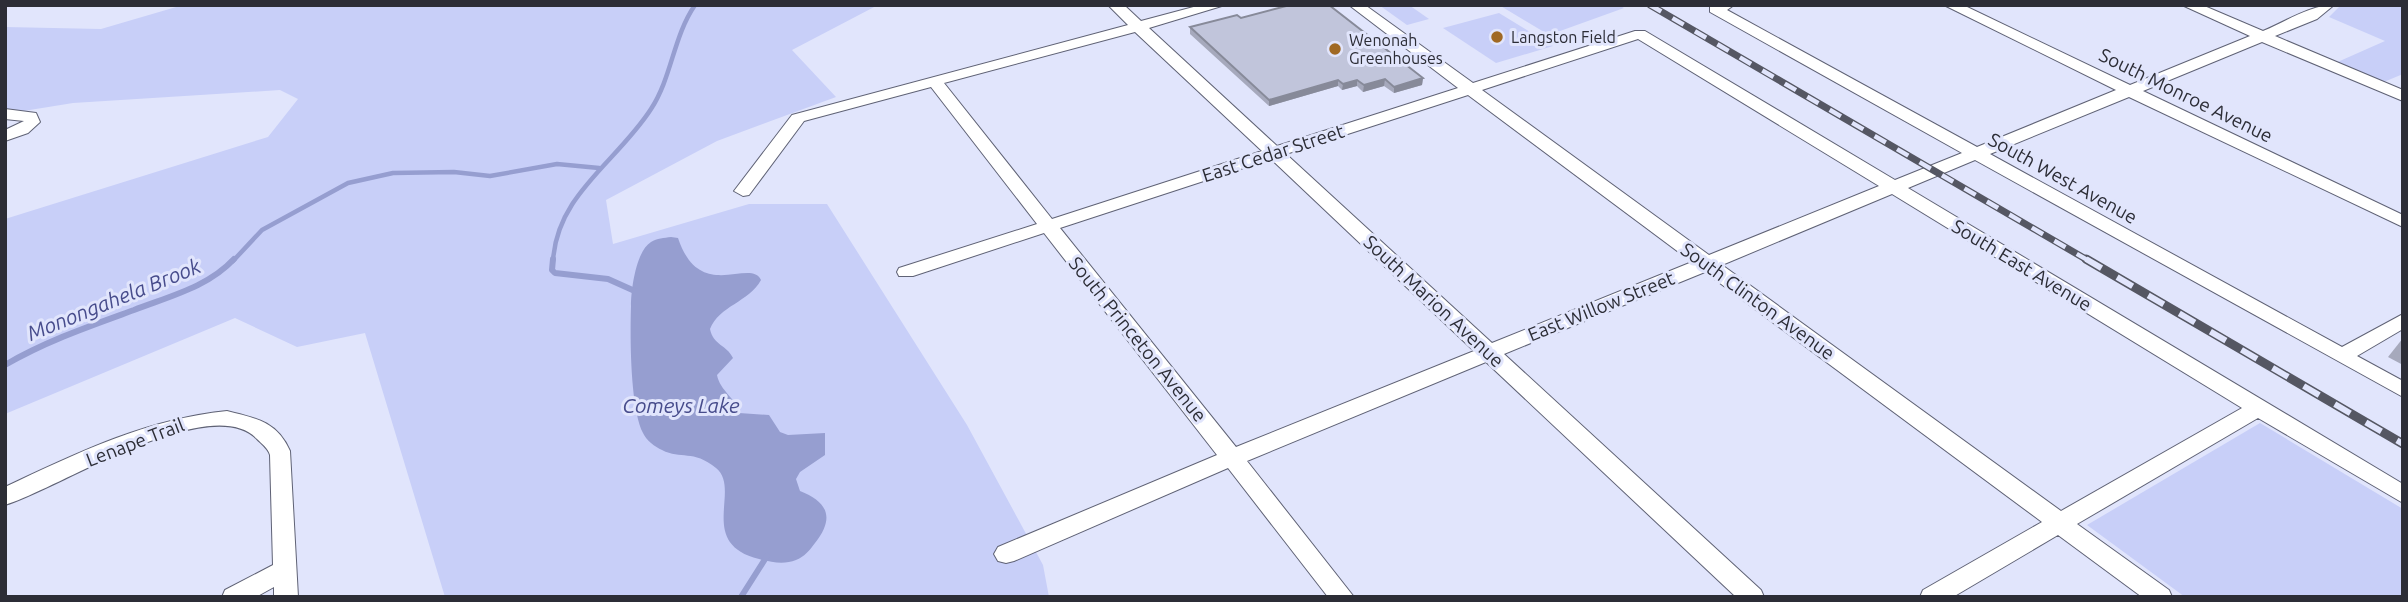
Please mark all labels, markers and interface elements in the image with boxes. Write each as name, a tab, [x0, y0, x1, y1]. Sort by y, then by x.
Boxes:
place label: Langston Field	[1511, 28, 1616, 46]
marker: Langston Field	[1489, 29, 1505, 45]
place label: Wenonah Greenhouses	[1349, 31, 1443, 67]
marker: Wenonah Greenhouses	[1327, 41, 1343, 57]
street label: South Monroe Avenue	[2096, 43, 2276, 147]
street label: East Cedar Street	[1199, 119, 1347, 186]
street label: South West Avenue	[1985, 128, 2141, 228]
street label: South East Avenue	[1948, 215, 2096, 315]
street label: South Marion Avenue	[1360, 231, 1508, 371]
street label: South Clinton Avenue	[1677, 238, 1839, 364]
street label: South Princeton Avenue	[1065, 252, 1211, 426]
water label: Monongahela Brook	[23, 253, 204, 345]
street label: East Willow Street	[1524, 266, 1678, 345]
water label: Comeys Lake	[622, 393, 740, 417]
street label: Lenape Trail	[83, 413, 187, 471]

